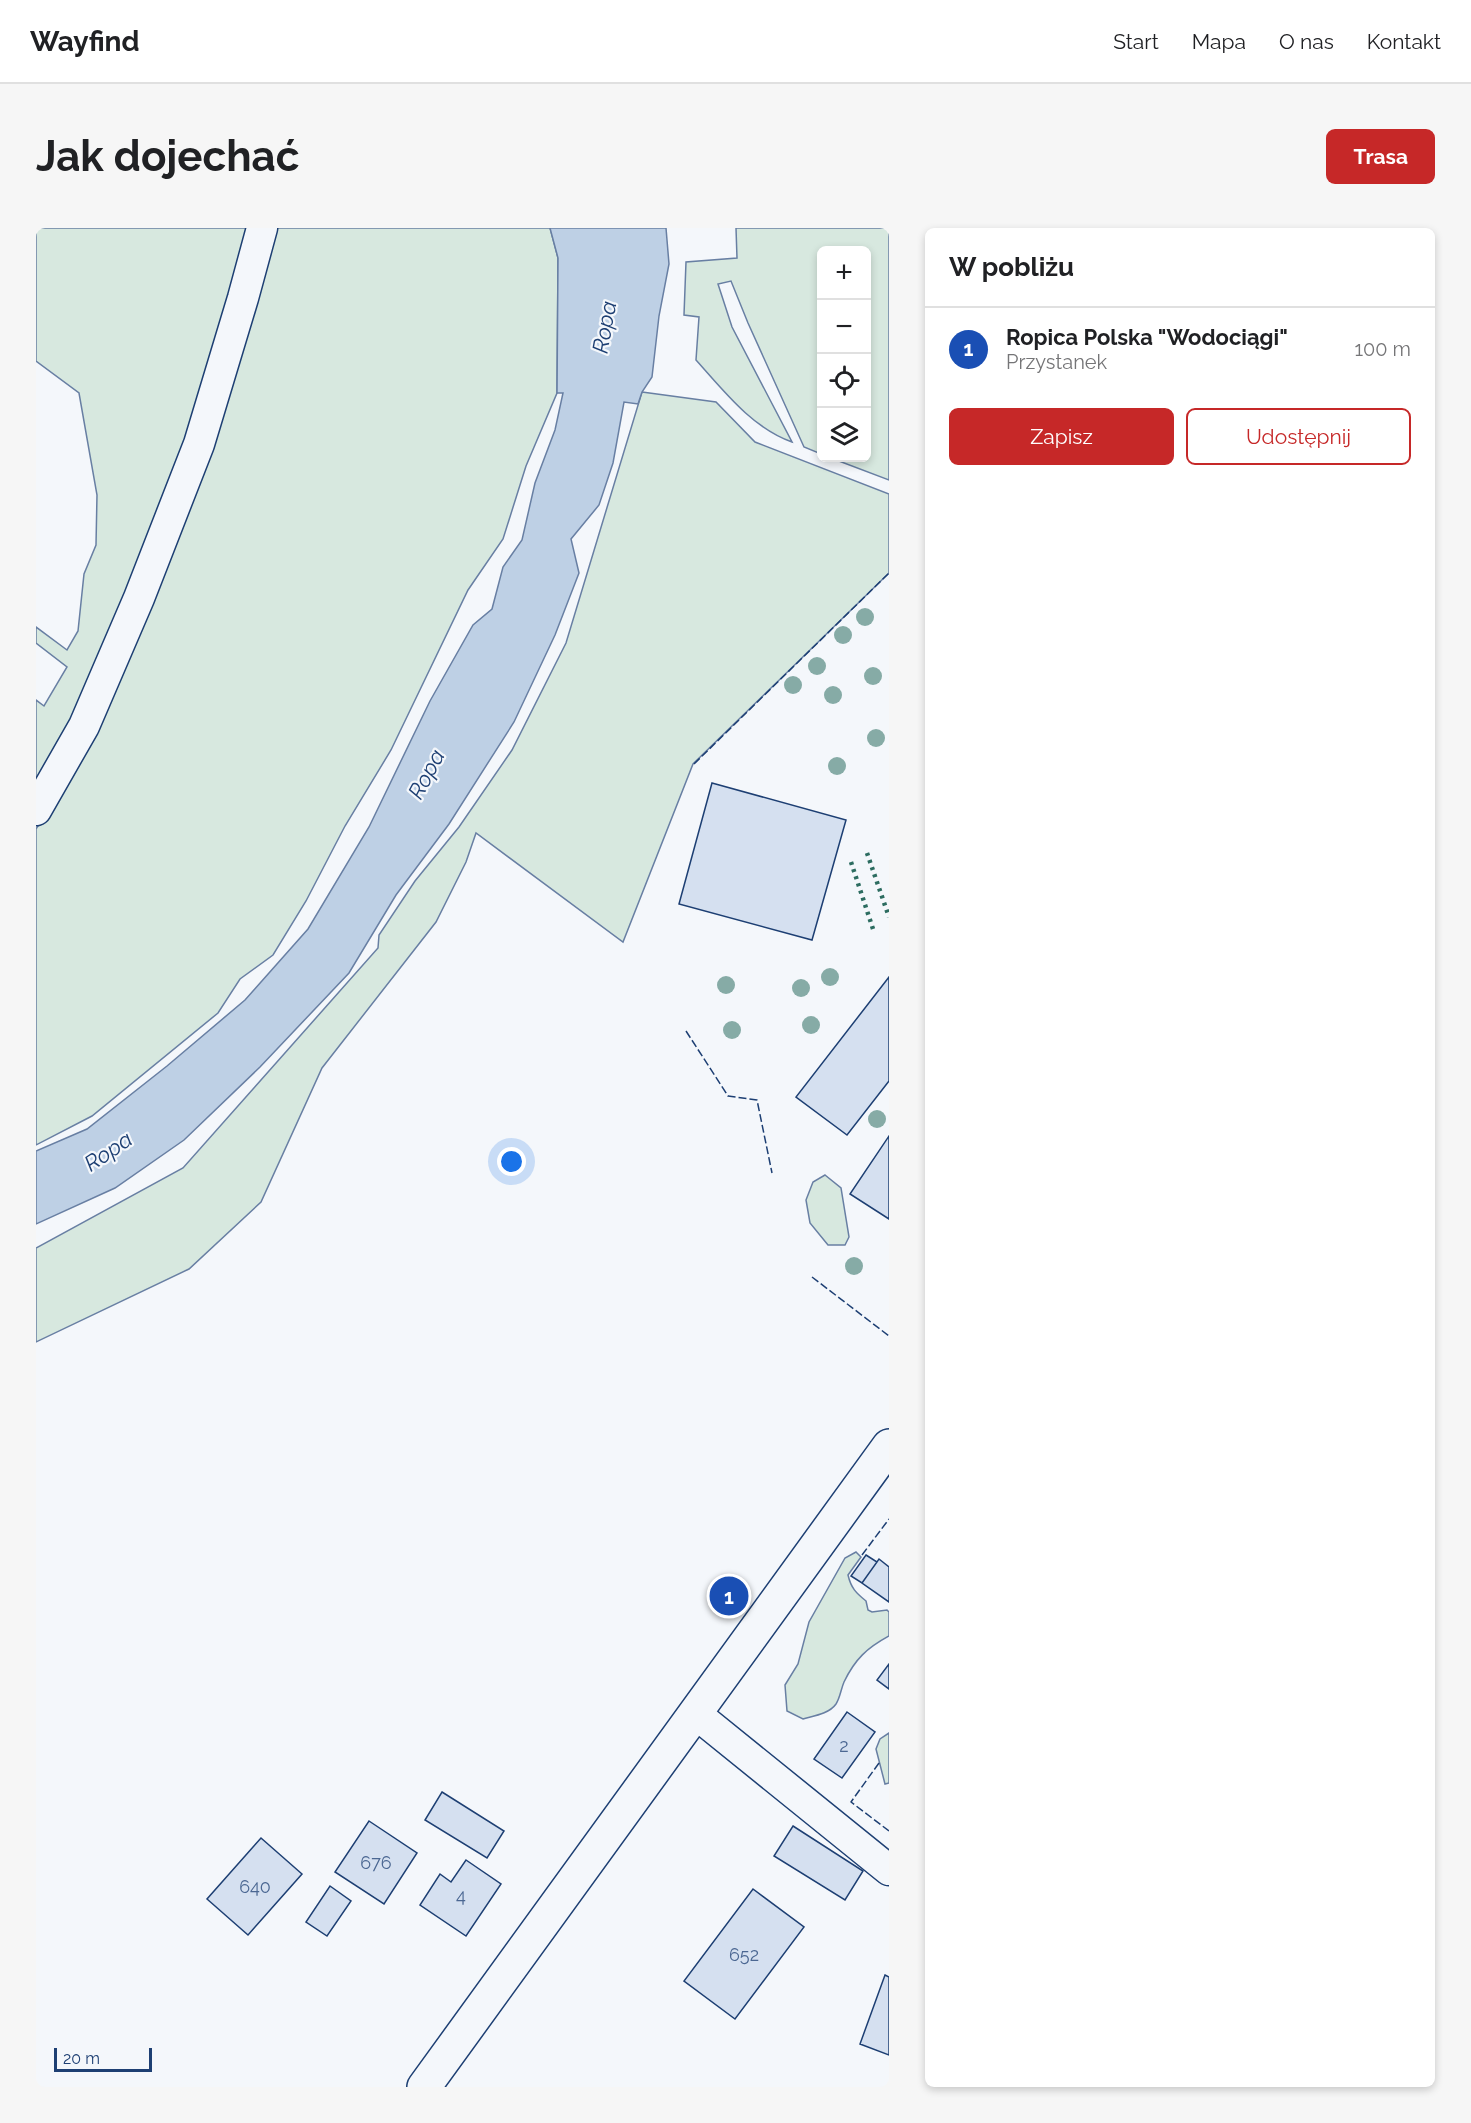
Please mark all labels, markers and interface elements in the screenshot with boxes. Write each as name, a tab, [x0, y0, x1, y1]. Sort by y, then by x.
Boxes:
text: Wayfind	[30, 25, 140, 58]
text: Start	[1113, 29, 1159, 54]
text: Mapa	[1192, 29, 1246, 54]
text: O nas	[1279, 29, 1334, 54]
text: Kontakt	[1367, 29, 1441, 54]
button: Trasa	[1326, 129, 1435, 184]
text: Jak dojechać	[36, 132, 299, 181]
map controls	[817, 246, 871, 462]
button: +	[817, 246, 871, 300]
text: W pobliżu	[949, 252, 1074, 282]
water label: Ropa	[587, 299, 621, 355]
button: −	[817, 300, 871, 354]
text: Ropica Polska "Wodociągi"	[1006, 324, 1288, 350]
text: 1	[964, 337, 973, 361]
text: 100 m	[1354, 337, 1411, 361]
text: Przystanek	[1006, 350, 1107, 374]
button: locate	[817, 354, 871, 408]
button: layers	[817, 408, 871, 462]
button: Zapisz	[949, 408, 1174, 465]
button: Udostępnij	[1186, 408, 1411, 465]
water label: Ropa	[402, 745, 450, 803]
water label: Ropa	[79, 1126, 137, 1176]
your location	[497, 1147, 526, 1176]
pin: 1	[710, 1574, 748, 1618]
house number: 2	[839, 1735, 849, 1756]
house number: 676	[360, 1852, 392, 1873]
house number: 640	[239, 1876, 271, 1897]
house number: 4	[456, 1885, 466, 1906]
house number: 652	[729, 1944, 759, 1965]
scale bar	[54, 2045, 152, 2072]
text: 20 m	[63, 2049, 100, 2068]

